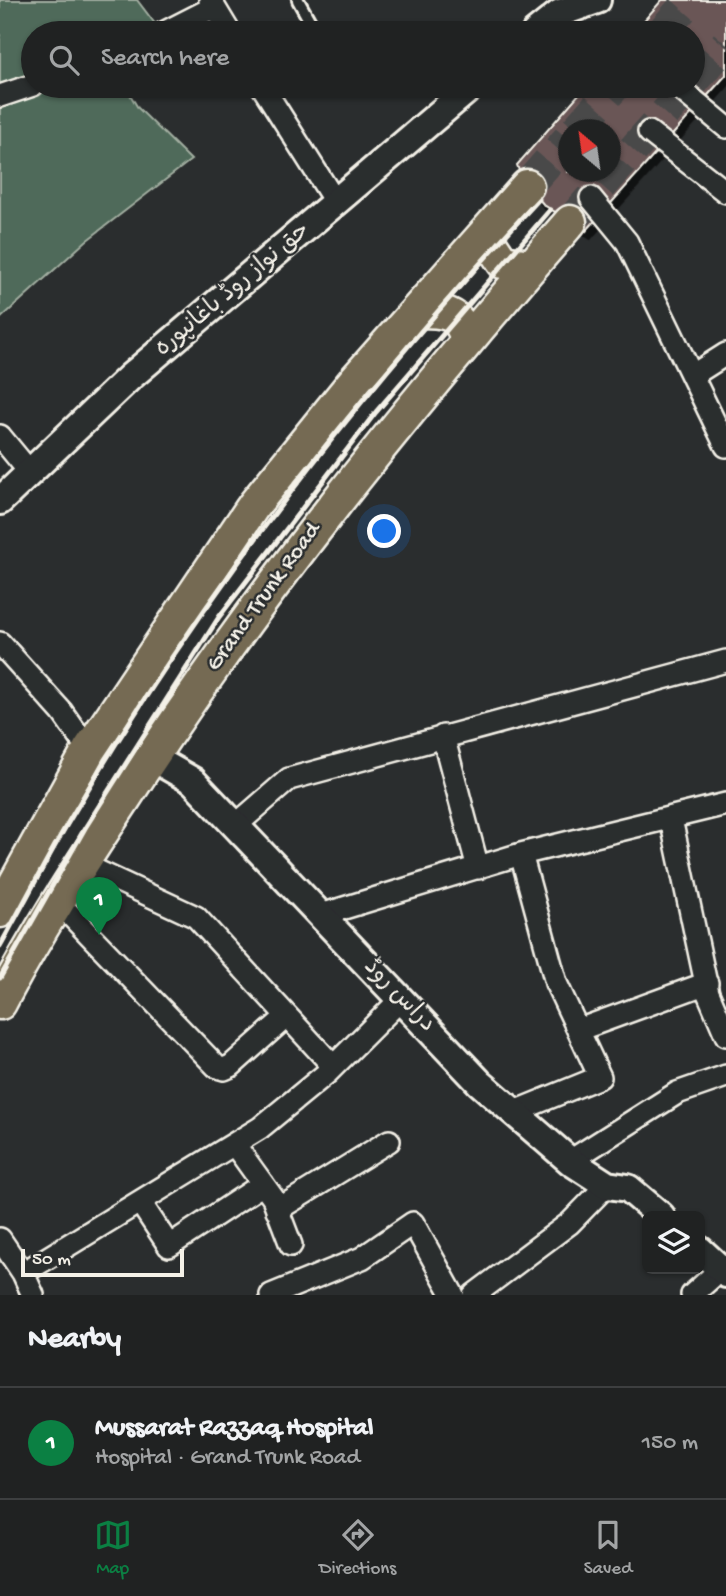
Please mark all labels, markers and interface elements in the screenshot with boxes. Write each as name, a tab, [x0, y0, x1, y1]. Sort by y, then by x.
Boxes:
search box	[21, 21, 705, 98]
icon: search	[45, 41, 83, 79]
text: Search here	[101, 44, 229, 75]
north arrow	[558, 119, 621, 182]
street label: حق نواز روڈ باغانپورہ	[149, 216, 317, 363]
your location	[367, 514, 401, 548]
street label: Grand Trunk Road	[200, 515, 329, 677]
pin: 1	[76, 877, 122, 935]
street label: دراس روڈ	[357, 952, 442, 1039]
map controls	[642, 1211, 705, 1274]
button: layers	[642, 1211, 705, 1274]
scale bar	[21, 1246, 184, 1278]
text: 50 m	[32, 1249, 71, 1272]
text: Nearby	[28, 1323, 121, 1358]
text: Mussarat Razzaq Hospital	[95, 1414, 373, 1445]
text: 1	[46, 1430, 56, 1457]
text: 150 m	[642, 1430, 698, 1457]
text: Hospital · Grand Trunk Road	[95, 1445, 360, 1472]
tab: Map	[94, 1516, 132, 1581]
tab: Directions	[319, 1516, 396, 1581]
tab: Saved	[584, 1516, 632, 1581]

